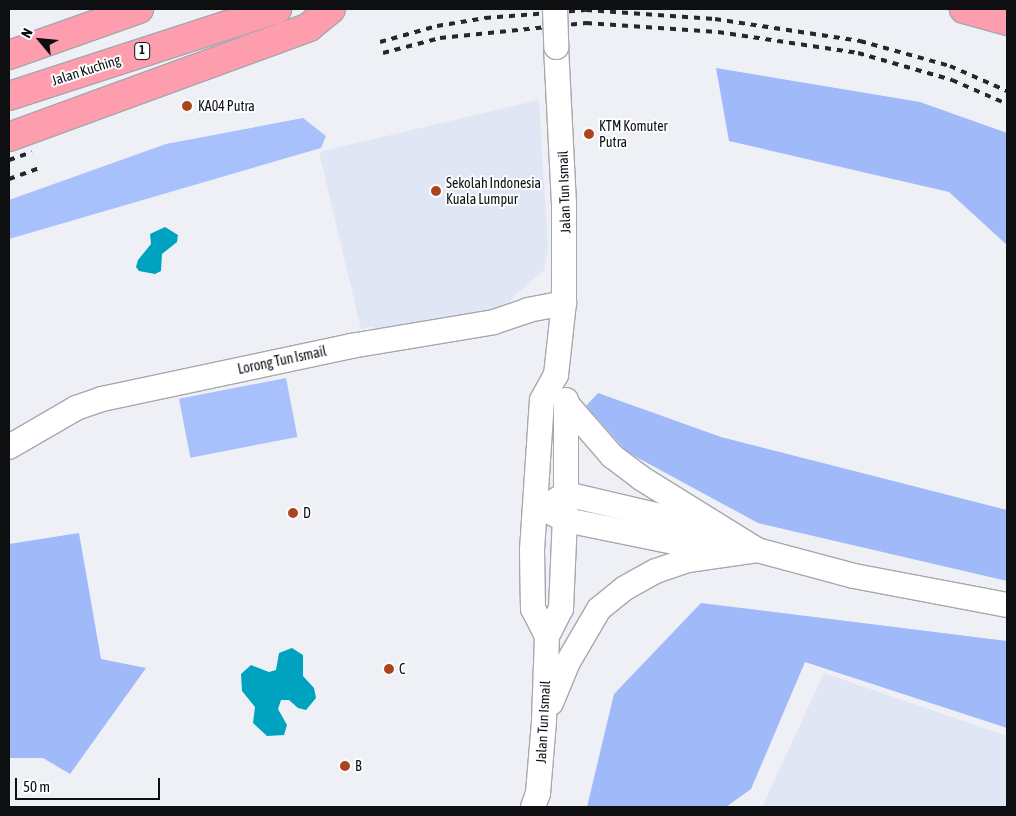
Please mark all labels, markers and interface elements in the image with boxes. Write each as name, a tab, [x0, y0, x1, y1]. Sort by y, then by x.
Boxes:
north arrow	[15, 15, 65, 65]
text: N	[18, 26, 36, 40]
road number: 1	[133, 41, 151, 60]
street label: Jalan Kuching	[49, 51, 123, 89]
place label: KA04 Putra	[198, 98, 255, 114]
marker: KA04 Putra	[180, 99, 194, 113]
place label: KTM Komuter Putra	[599, 118, 668, 150]
marker: KTM Komuter Putra	[583, 128, 595, 140]
street label: Jalan Tun Ismail	[554, 150, 574, 234]
place label: Sekolah Indonesia Kuala Lumpur	[446, 175, 541, 208]
marker: Sekolah Indonesia Kuala Lumpur	[430, 185, 442, 197]
street label: Lorong Tun Ismail	[236, 342, 328, 378]
place label: D	[303, 505, 311, 521]
marker: D	[287, 507, 299, 519]
place label: C	[399, 661, 405, 677]
marker: C	[383, 663, 395, 675]
street label: Jalan Tun Ismail	[532, 680, 554, 764]
place label: B	[355, 758, 362, 774]
marker: B	[339, 760, 351, 772]
scale bar	[18, 768, 162, 800]
text: 50 m	[23, 778, 50, 795]

